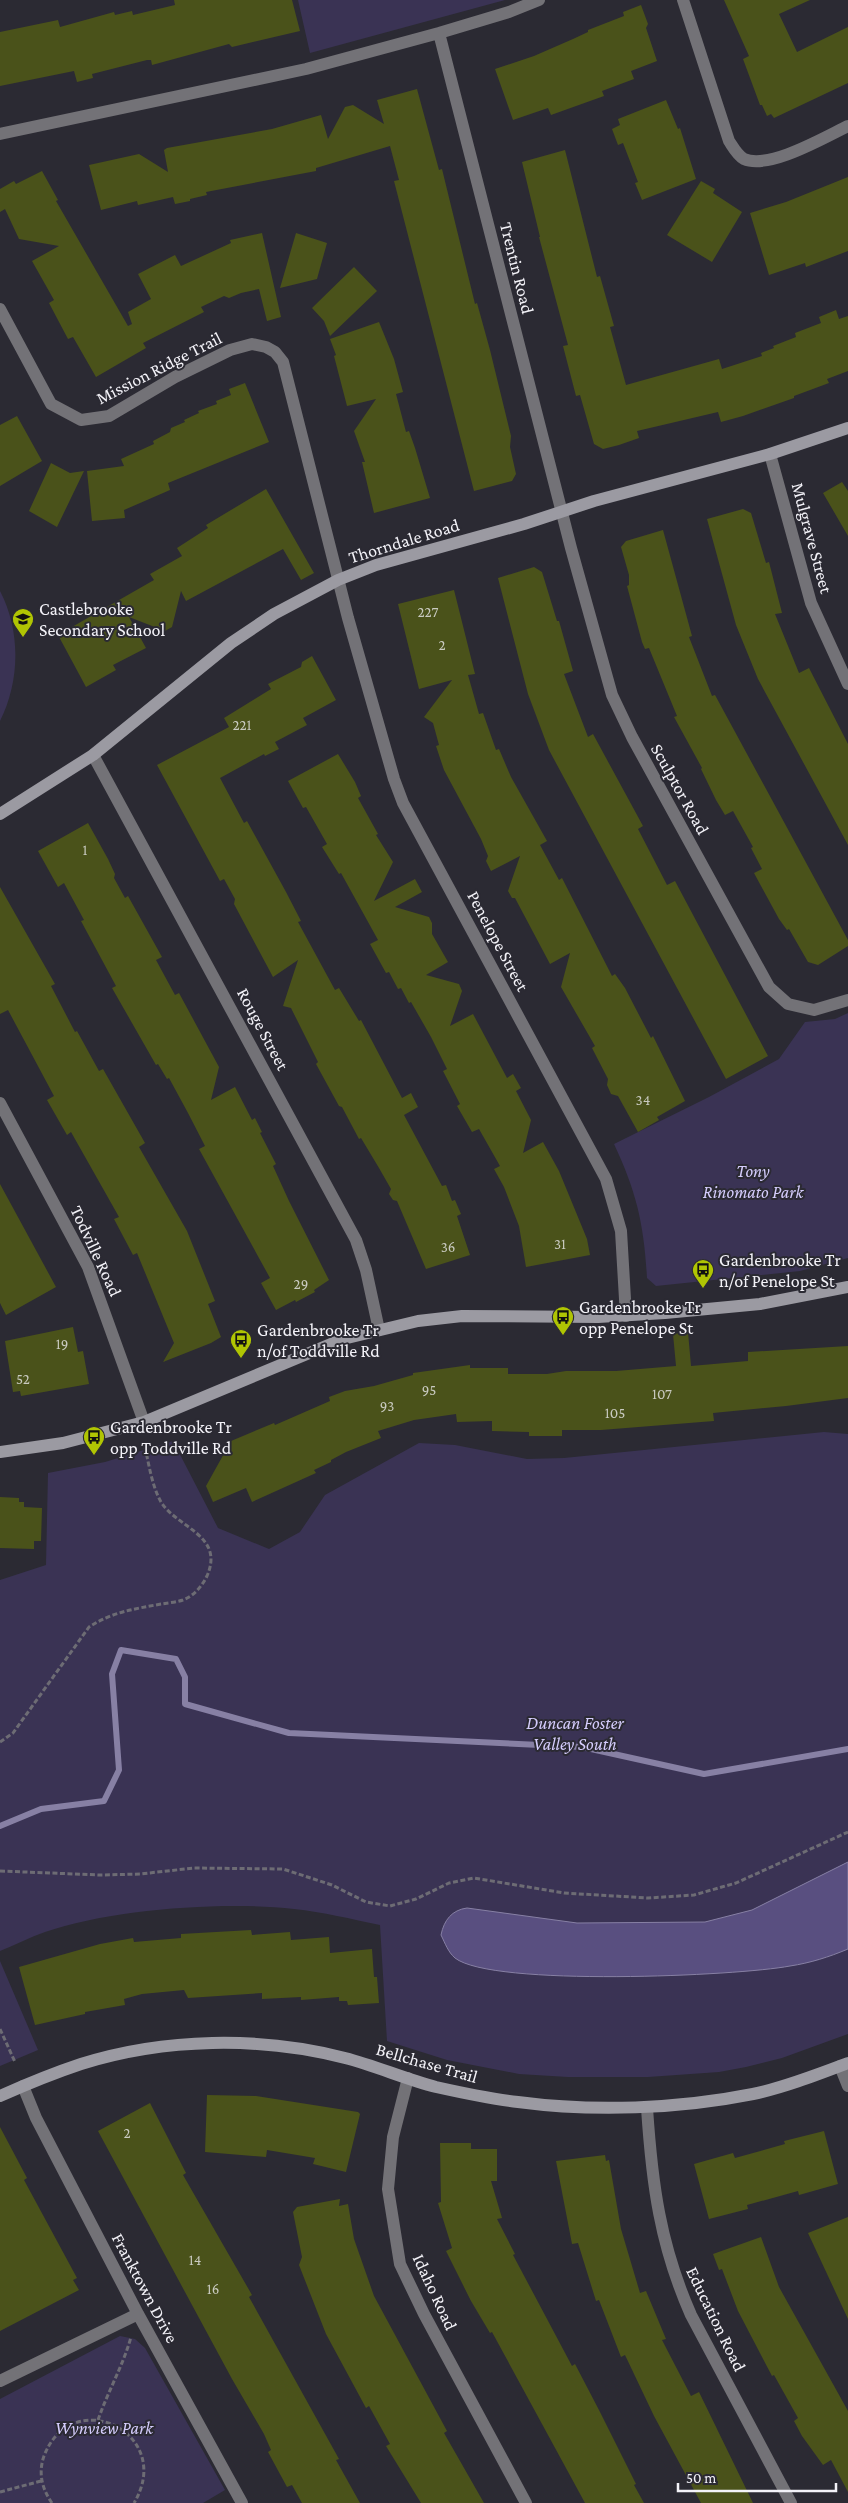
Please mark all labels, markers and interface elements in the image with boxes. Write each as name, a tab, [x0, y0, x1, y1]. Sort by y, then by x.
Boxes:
street label: Trentin Road	[496, 220, 538, 316]
street label: Mission Ridge Trail	[93, 328, 225, 408]
street label: Mulgrave Street	[788, 480, 837, 597]
street label: Thorndale Road	[346, 515, 462, 567]
place label: Castlebrooke Secondary School	[39, 599, 166, 640]
house number: 227	[418, 604, 439, 620]
school or university icon: Castlebrooke Secondary School	[11, 607, 35, 638]
house number: 2	[438, 637, 446, 653]
house number: 221	[232, 717, 252, 733]
street label: Sculptor Road	[647, 740, 713, 838]
house number: 1	[83, 842, 88, 858]
street label: Penelope Street	[463, 887, 533, 995]
street label: Rouge Street	[233, 984, 294, 1074]
house number: 34	[636, 1092, 650, 1108]
park label: Tony Rinomato Park	[703, 1161, 804, 1202]
street label: Todville Road	[66, 1202, 126, 1300]
house number: 31	[554, 1236, 566, 1252]
house number: 36	[441, 1239, 455, 1255]
place label: Gardenbrooke Tr n/of Penelope St	[719, 1250, 841, 1291]
bus stop icon: Gardenbrooke Tr n/of Penelope St	[691, 1258, 715, 1289]
house number: 29	[294, 1276, 308, 1292]
place label: Gardenbrooke Tr opp Penelope St	[579, 1297, 701, 1338]
bus stop icon: Gardenbrooke Tr opp Penelope St	[551, 1305, 575, 1336]
place label: Gardenbrooke Tr n/of Toddville Rd	[257, 1320, 380, 1361]
bus stop icon: Gardenbrooke Tr n/of Toddville Rd	[229, 1328, 253, 1359]
house number: 19	[56, 1336, 68, 1352]
house number: 52	[16, 1371, 30, 1387]
house number: 95	[422, 1382, 436, 1398]
house number: 107	[652, 1386, 672, 1402]
house number: 93	[380, 1398, 394, 1414]
house number: 105	[605, 1405, 625, 1421]
place label: Gardenbrooke Tr opp Toddville Rd	[110, 1417, 232, 1458]
bus stop icon: Gardenbrooke Tr opp Toddville Rd	[82, 1425, 106, 1456]
park label: Duncan Foster Valley South	[526, 1713, 624, 1754]
street label: Bellchase Trail	[374, 2039, 480, 2087]
house number: 2	[123, 2125, 131, 2141]
street label: Franktown Drive	[108, 2230, 182, 2346]
street label: Idaho Road	[409, 2251, 462, 2334]
house number: 14	[189, 2252, 201, 2268]
street label: Education Road	[682, 2264, 750, 2375]
house number: 16	[207, 2281, 219, 2297]
park label: Wynview Park	[55, 2418, 154, 2438]
scale bar	[678, 2460, 836, 2492]
text: 50 m	[686, 2470, 716, 2486]

